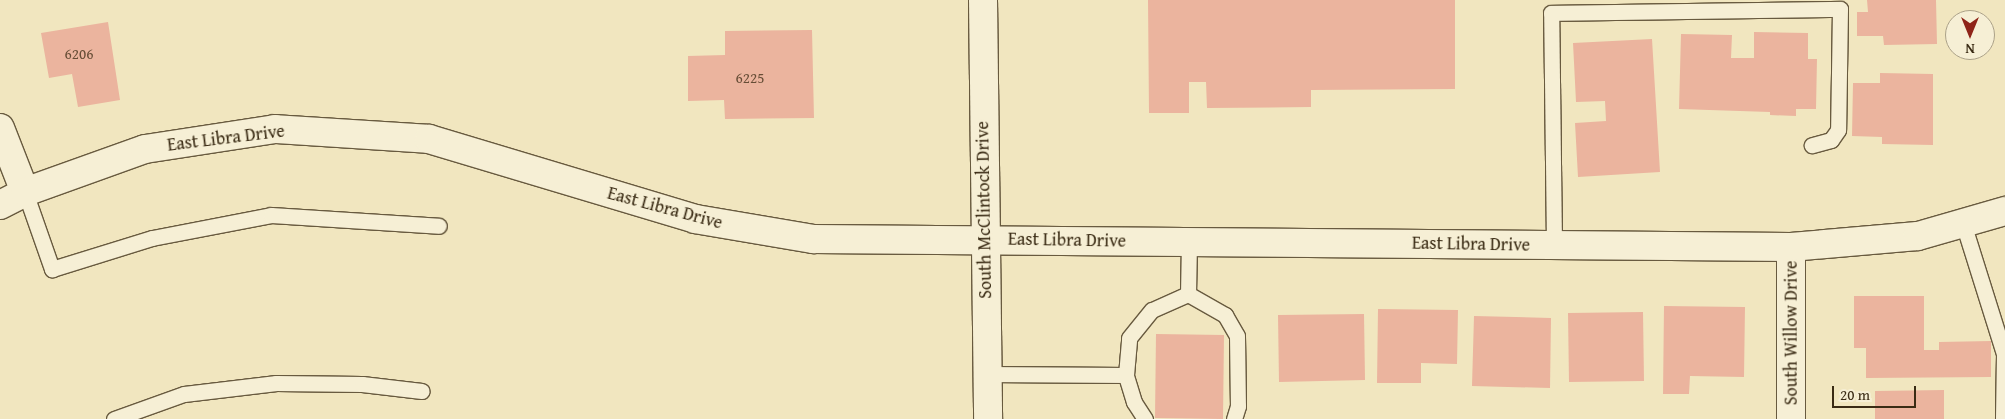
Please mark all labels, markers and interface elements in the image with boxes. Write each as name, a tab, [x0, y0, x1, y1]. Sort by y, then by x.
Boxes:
north arrow	[1945, 10, 1995, 60]
text: N	[1965, 39, 1975, 59]
house number: 6206	[65, 45, 93, 63]
house number: 6225	[736, 69, 764, 87]
street label: East Libra Drive	[166, 120, 286, 156]
street label: South McClintock Drive	[972, 121, 996, 299]
street label: East Libra Drive	[605, 182, 725, 234]
street label: East Libra Drive	[1008, 228, 1126, 252]
street label: East Libra Drive	[1412, 232, 1530, 256]
street label: South Willow Drive	[1780, 261, 1802, 405]
scale bar	[1835, 376, 1919, 408]
text: 20 m	[1840, 384, 1870, 405]

